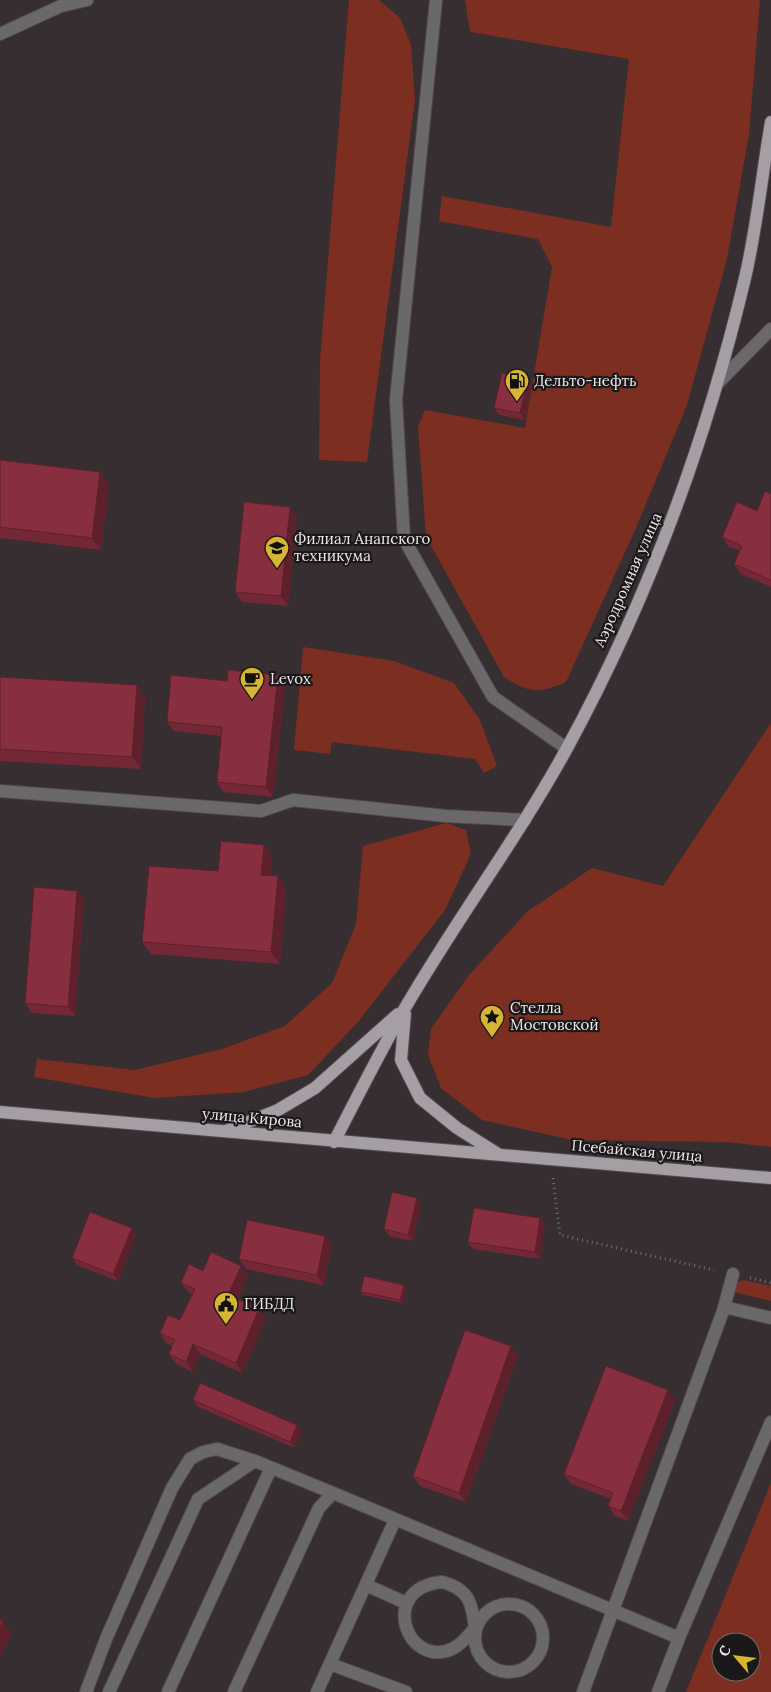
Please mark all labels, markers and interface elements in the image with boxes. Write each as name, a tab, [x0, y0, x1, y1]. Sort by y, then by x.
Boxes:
fuel station icon: Дельто-нефть	[504, 368, 530, 402]
place label: Дельто-нефть	[534, 371, 637, 390]
street label: Аэродромная улица	[589, 509, 666, 651]
place label: Филиал Анапского техникума	[294, 529, 431, 565]
school or university icon: Филиал Анапского техникума	[264, 535, 290, 569]
cafe icon: Levox	[239, 666, 265, 700]
place label: Levox	[270, 669, 311, 688]
place label: Стелла Мостовской	[510, 998, 599, 1034]
place icon: Стелла Мостовской	[479, 1004, 505, 1038]
street label: улица Кирова	[201, 1104, 303, 1131]
street label: Псебайская улица	[571, 1135, 704, 1166]
public building icon: ГИБДД	[213, 1291, 239, 1325]
place label: ГИБДД	[244, 1294, 294, 1313]
north arrow	[711, 1632, 761, 1682]
text: С	[714, 1642, 735, 1659]

